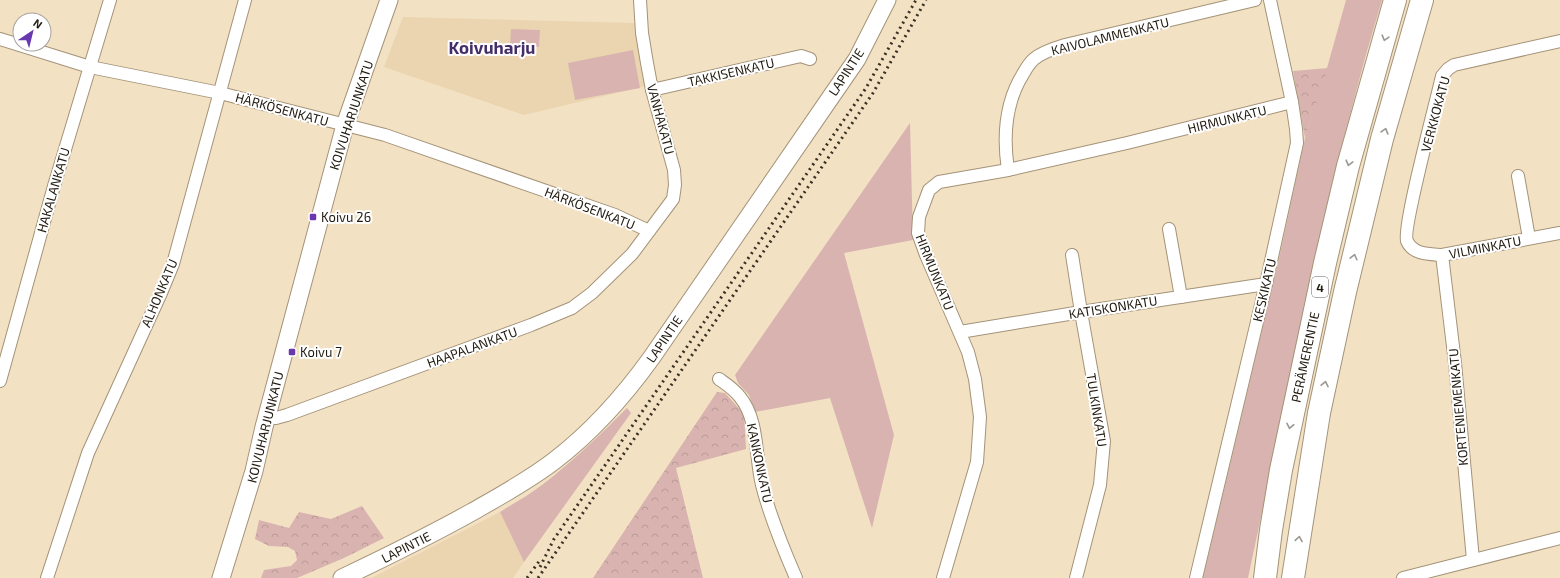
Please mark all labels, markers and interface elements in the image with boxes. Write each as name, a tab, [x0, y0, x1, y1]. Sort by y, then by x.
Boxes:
north arrow	[12, 12, 52, 52]
street label: KAIVOLAMMENKATU	[1049, 14, 1171, 58]
text: N	[31, 16, 45, 31]
one-way arrow	[1381, 34, 1390, 41]
district label: Koivuharju	[449, 37, 535, 58]
street label: LAPINTIE	[825, 45, 867, 99]
street label: TAKKISENKATU	[686, 54, 776, 90]
street label: KOIVUHARJUNKATU	[326, 58, 376, 172]
street label: VERKKOKATU	[1417, 74, 1453, 154]
street label: VANHAKATU	[644, 82, 678, 156]
street label: HÄRKÖSENKATU	[234, 89, 330, 129]
street label: HIRMUNKATU	[1186, 101, 1268, 137]
one-way arrow	[1380, 127, 1389, 134]
street label: HAKALANKATU	[33, 146, 73, 234]
one-way arrow	[1346, 159, 1354, 166]
street label: HÄRKÖSENKATU	[542, 183, 638, 233]
place label: Koivu 26	[321, 209, 371, 225]
marker: Koivu 26	[308, 212, 318, 222]
street label: HIRMUNKATU	[912, 232, 958, 312]
street label: VILMINKATU	[1448, 232, 1522, 262]
one-way arrow	[1349, 254, 1357, 260]
street label: ALHONKATU	[137, 256, 181, 330]
street label: KESKIKATU	[1249, 257, 1279, 323]
road number: 4	[1312, 277, 1328, 297]
street label: KATISKONKATU	[1067, 292, 1159, 322]
street label: PERÄMERENTIE	[1288, 310, 1322, 404]
street label: LAPINTIE	[642, 312, 686, 366]
street label: HAAPALANKATU	[424, 323, 520, 371]
place label: Koivu 7	[300, 344, 342, 360]
marker: Koivu 7	[287, 347, 297, 357]
street label: KORTENIEMENKATU	[1445, 348, 1471, 466]
street label: KOIVUHARJUNKATU	[243, 370, 287, 484]
street label: TULKINKATU	[1083, 372, 1111, 448]
one-way arrow	[1321, 381, 1329, 387]
street label: KANKONKATU	[744, 422, 776, 504]
one-way arrow	[1287, 423, 1295, 429]
street label: LAPINTIE	[379, 528, 433, 566]
one-way arrow	[1294, 536, 1303, 543]

